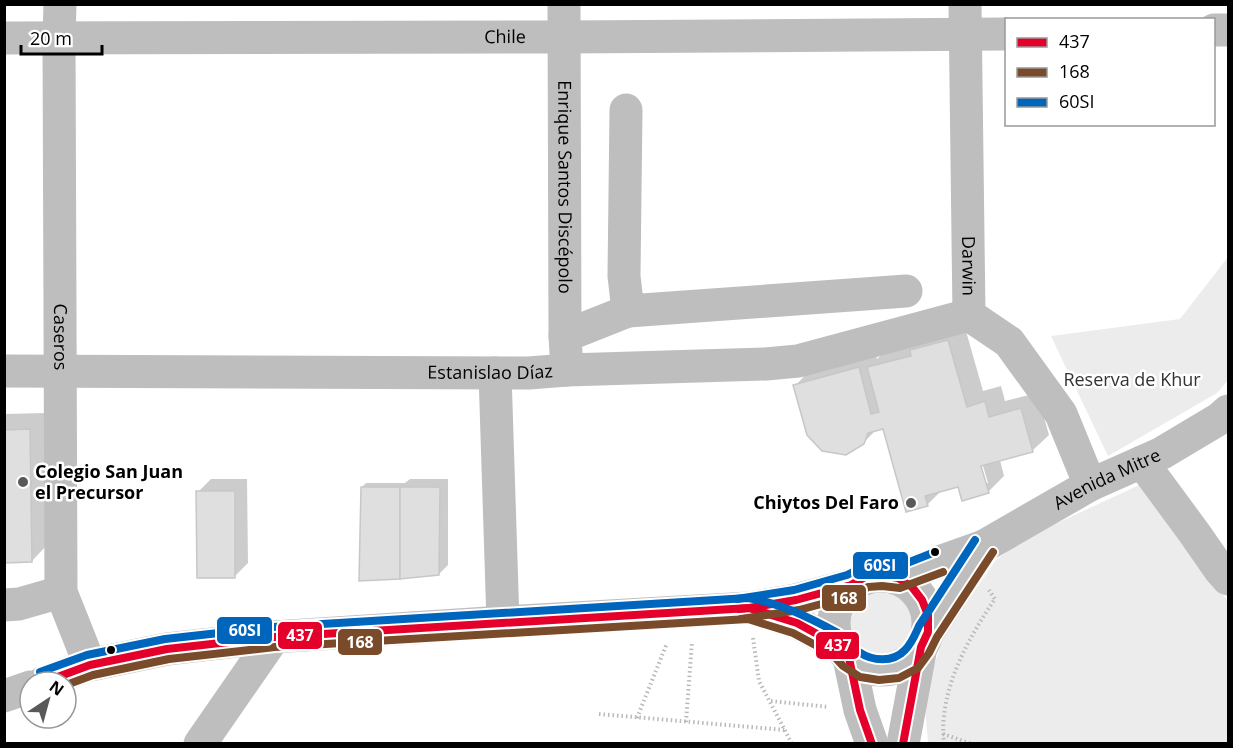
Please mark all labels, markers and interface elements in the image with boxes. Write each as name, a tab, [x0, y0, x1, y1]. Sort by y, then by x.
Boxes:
scale bar	[21, 18, 102, 56]
legend	[1005, 18, 1215, 126]
street label: Chile	[484, 24, 526, 48]
text: 20 m	[30, 26, 72, 50]
text: 437	[1059, 29, 1090, 53]
text: 168	[1059, 59, 1090, 83]
street label: Enrique Santos Discépolo	[553, 80, 578, 294]
text: 60SI	[1059, 89, 1094, 113]
street label: Darwin	[957, 236, 982, 296]
street label: Caseros	[49, 304, 73, 370]
street label: Estanislao Díaz	[427, 358, 553, 384]
park label: Reserva de Khur	[1063, 367, 1201, 391]
street label: Avenida Mitre	[1049, 442, 1164, 515]
place label: Colegio San Juan el Precursor	[35, 459, 183, 504]
marker: Colegio San Juan el Precursor	[16, 475, 30, 489]
place label: Chiytos Del Faro	[753, 490, 899, 514]
marker: Chiytos Del Faro	[904, 496, 918, 510]
unlabelled marker	[929, 546, 941, 558]
line badge: 60SI	[852, 551, 909, 580]
text: 60SI	[864, 554, 896, 576]
line badge: 168	[821, 584, 867, 612]
text: 168	[830, 587, 858, 609]
line badge: 60SI	[216, 616, 273, 645]
text: 60SI	[229, 619, 261, 641]
line badge: 437	[277, 621, 323, 650]
text: 437	[286, 624, 314, 646]
line badge: 168	[337, 628, 383, 656]
text: 168	[346, 631, 374, 653]
line badge: 437	[815, 631, 860, 660]
text: 437	[824, 634, 852, 656]
unlabelled marker	[105, 644, 117, 656]
north arrow	[18, 670, 78, 730]
text: N	[45, 675, 69, 701]

